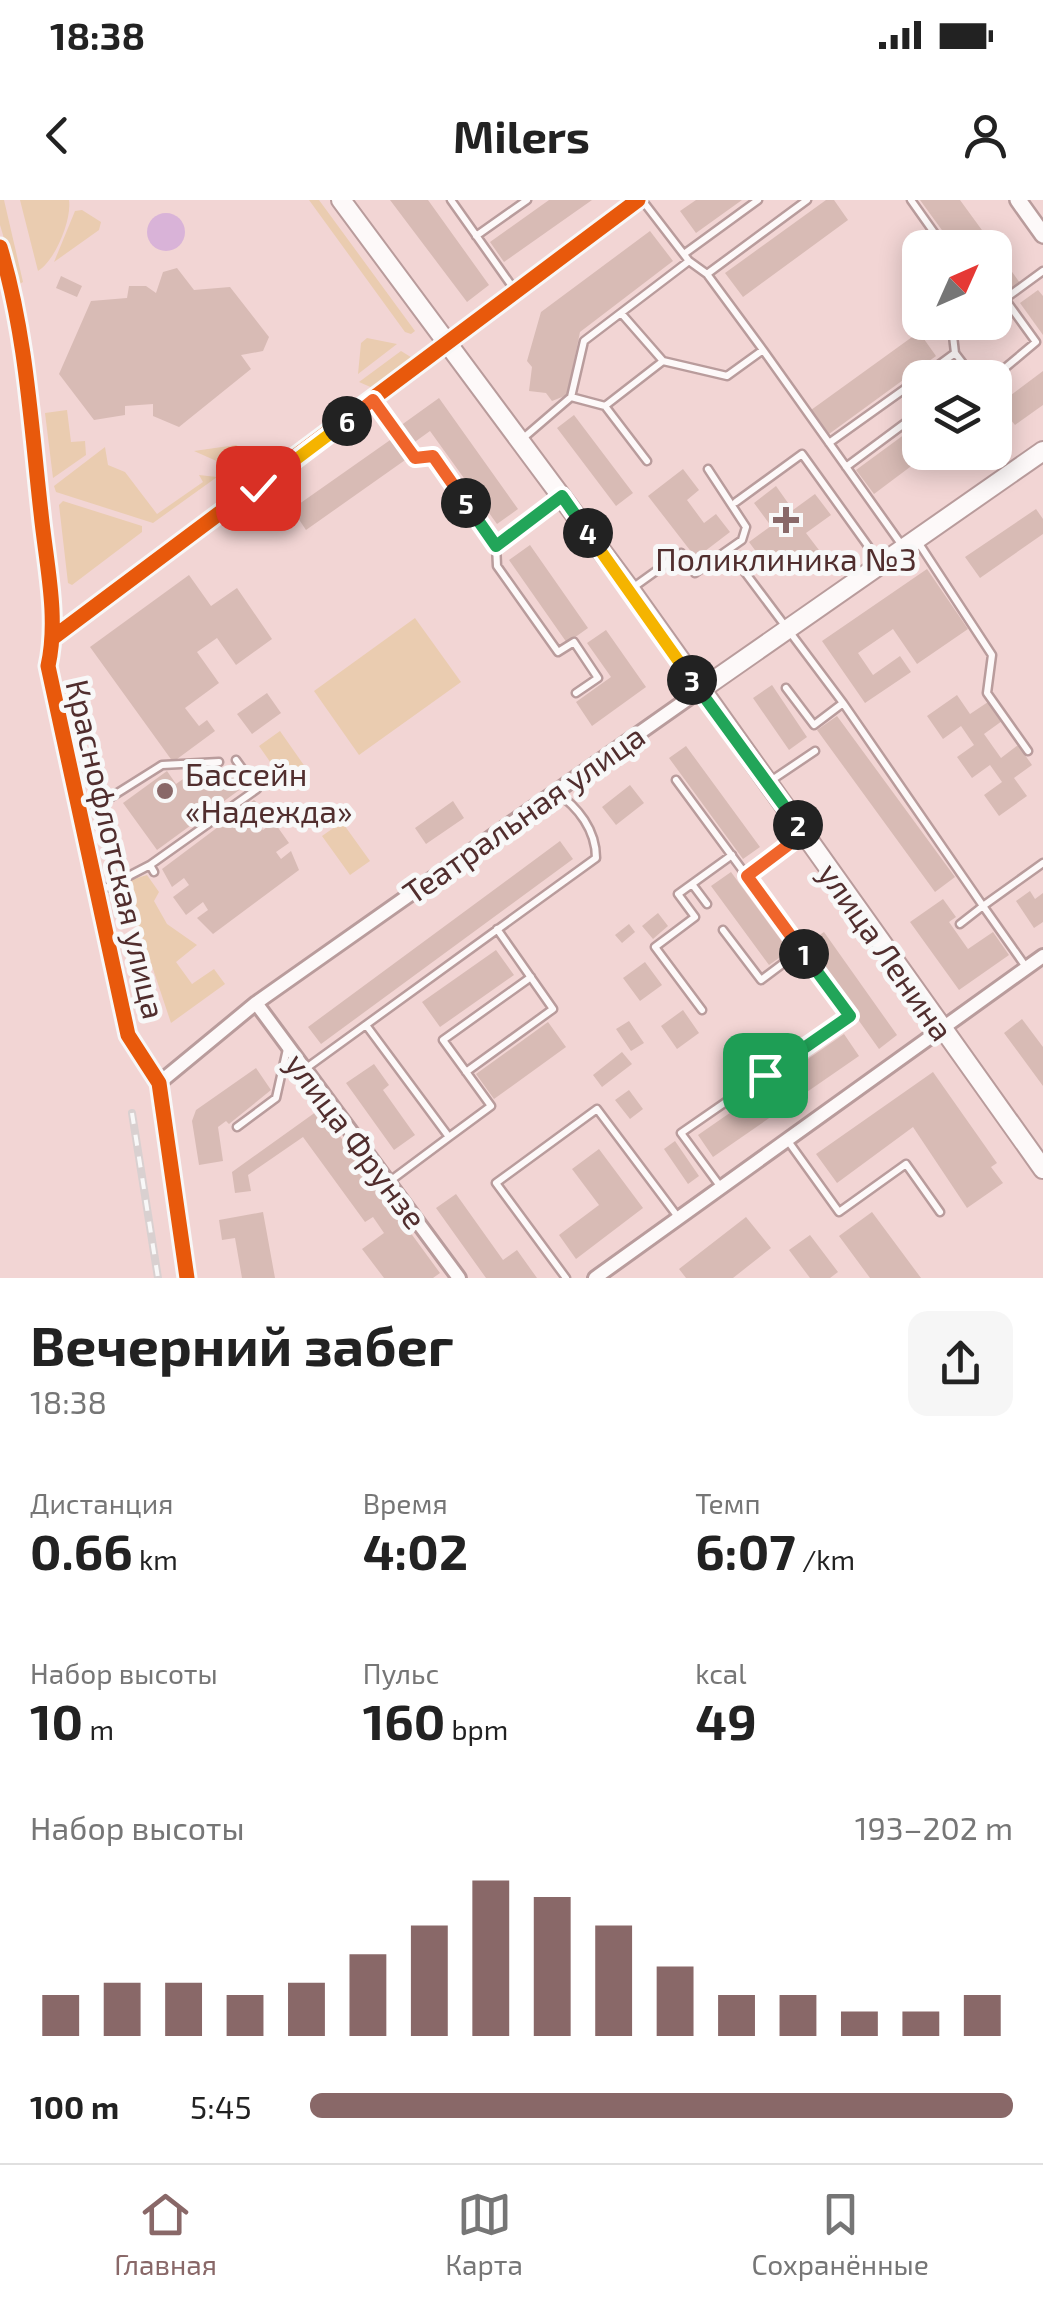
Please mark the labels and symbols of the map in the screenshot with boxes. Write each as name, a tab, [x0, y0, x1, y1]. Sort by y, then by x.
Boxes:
north arrow	[902, 230, 1012, 340]
pin: 6	[322, 396, 372, 446]
pin	[216, 446, 301, 531]
pin: 5	[441, 478, 491, 528]
marker: Поликлиника №3	[773, 507, 799, 533]
pin: 4	[563, 508, 613, 558]
place label: Поликлиника №3	[655, 539, 917, 577]
pin: 3	[667, 655, 717, 705]
street label: Краснофлотская улица	[58, 676, 175, 1023]
street label: Театральная улица	[395, 715, 652, 912]
place label: Бассейн «Надежда»	[185, 754, 353, 829]
marker: Бассейн «Надежда»	[154, 780, 176, 802]
pin: 2	[773, 800, 823, 850]
street label: улица Ленина	[811, 855, 962, 1048]
pin: 1	[779, 929, 829, 979]
pin	[723, 1033, 808, 1118]
street label: улица Фрунзе	[278, 1045, 435, 1236]

